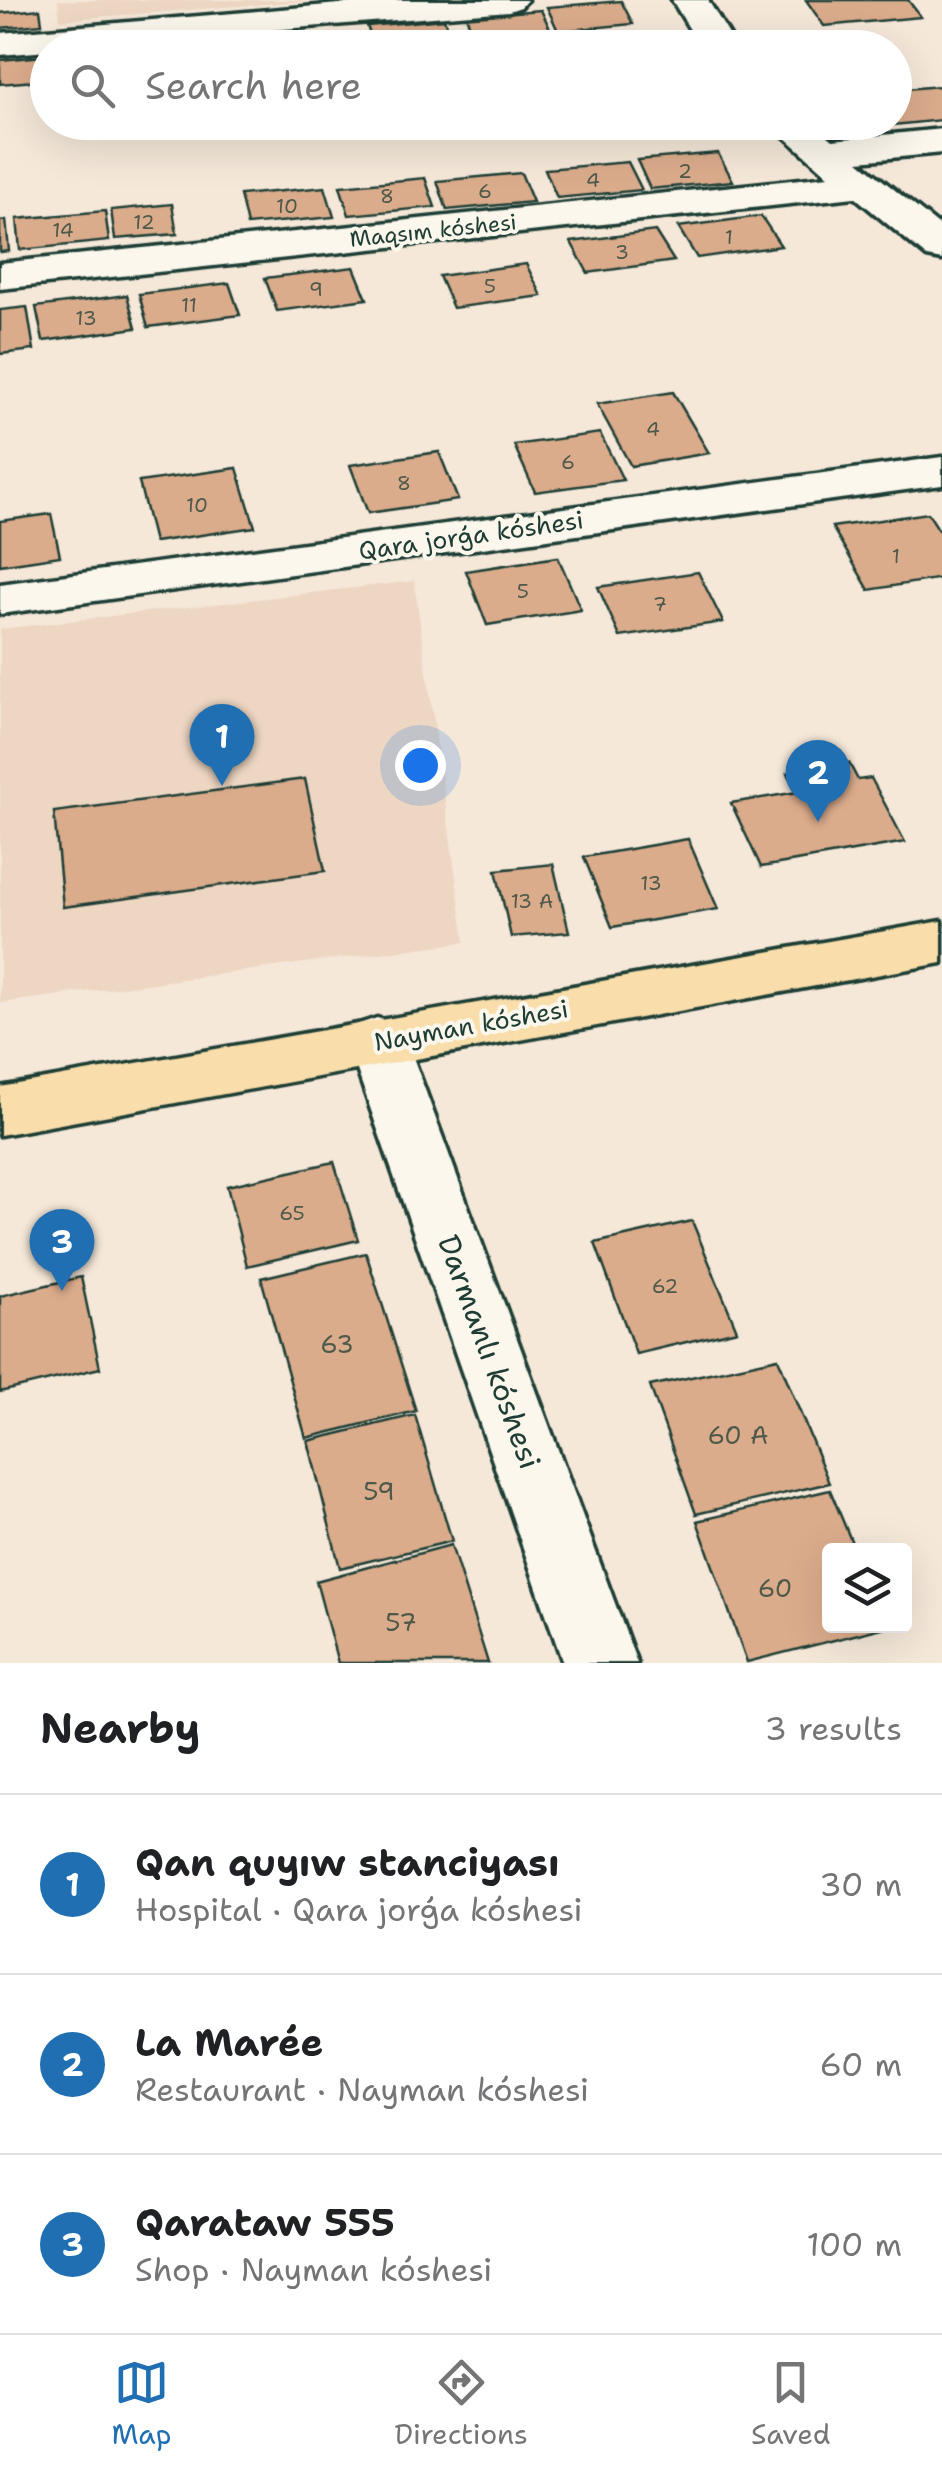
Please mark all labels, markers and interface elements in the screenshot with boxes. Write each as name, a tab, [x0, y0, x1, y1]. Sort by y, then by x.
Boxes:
search box	[30, 30, 912, 140]
icon: search	[65, 58, 120, 113]
text: Search here	[145, 60, 362, 111]
house number: 2	[678, 158, 692, 184]
house number: 4	[586, 167, 600, 193]
house number: 6	[478, 178, 492, 204]
house number: 8	[380, 183, 394, 209]
house number: 10	[276, 193, 298, 219]
street label: Maqsım kóshesi	[348, 207, 518, 254]
house number: 12	[133, 209, 155, 235]
house number: 14	[52, 217, 74, 243]
house number: 1	[725, 224, 733, 250]
house number: 3	[615, 239, 629, 265]
house number: 5	[484, 273, 496, 299]
house number: 9	[309, 276, 323, 302]
house number: 11	[181, 292, 197, 318]
house number: 13	[75, 305, 97, 331]
house number: 4	[646, 416, 660, 442]
house number: 6	[561, 449, 575, 475]
house number: 8	[397, 470, 411, 496]
house number: 10	[186, 492, 208, 518]
street label: Qara jorǵa kóshesi	[356, 502, 586, 568]
house number: 1	[892, 543, 900, 569]
house number: 5	[517, 578, 529, 604]
house number: 7	[653, 591, 667, 617]
pin: 1	[190, 704, 254, 786]
your location	[395, 740, 446, 791]
pin: 2	[786, 740, 850, 822]
house number: 13	[640, 870, 662, 896]
house number: 13 А	[511, 888, 553, 914]
street label: Nayman kóshesi	[371, 991, 571, 1059]
house number: 65	[279, 1200, 305, 1226]
pin: 3	[30, 1208, 94, 1291]
street label: Darmanlı kóshesi	[428, 1229, 551, 1475]
house number: 62	[652, 1273, 678, 1299]
house number: 63	[320, 1327, 354, 1361]
house number: 60 А	[707, 1418, 769, 1452]
house number: 59	[363, 1474, 395, 1508]
map controls	[822, 1543, 912, 1633]
button: layers	[822, 1543, 912, 1633]
house number: 60	[758, 1571, 792, 1605]
house number: 57	[385, 1605, 417, 1639]
text: Nearby	[40, 1700, 200, 1756]
text: 3 results	[765, 1707, 902, 1750]
text: Qan quyıw stanciyası	[135, 1837, 560, 1888]
text: 1	[65, 1863, 80, 1906]
text: 30 m	[819, 1863, 902, 1906]
text: Hospital · Qara jorǵa kóshesi	[135, 1888, 583, 1931]
text: La Marée	[135, 2017, 323, 2068]
text: 2	[61, 2043, 84, 2086]
text: 60 m	[820, 2043, 902, 2086]
text: Restaurant · Nayman kóshesi	[135, 2068, 589, 2111]
text: Qarataw 555	[135, 2197, 395, 2248]
text: 3	[61, 2223, 84, 2266]
text: 100 m	[806, 2223, 902, 2266]
text: Shop · Nayman kóshesi	[135, 2248, 492, 2291]
tab: Map	[112, 2355, 171, 2453]
tab: Directions	[394, 2355, 528, 2453]
tab: Saved	[751, 2355, 830, 2453]

